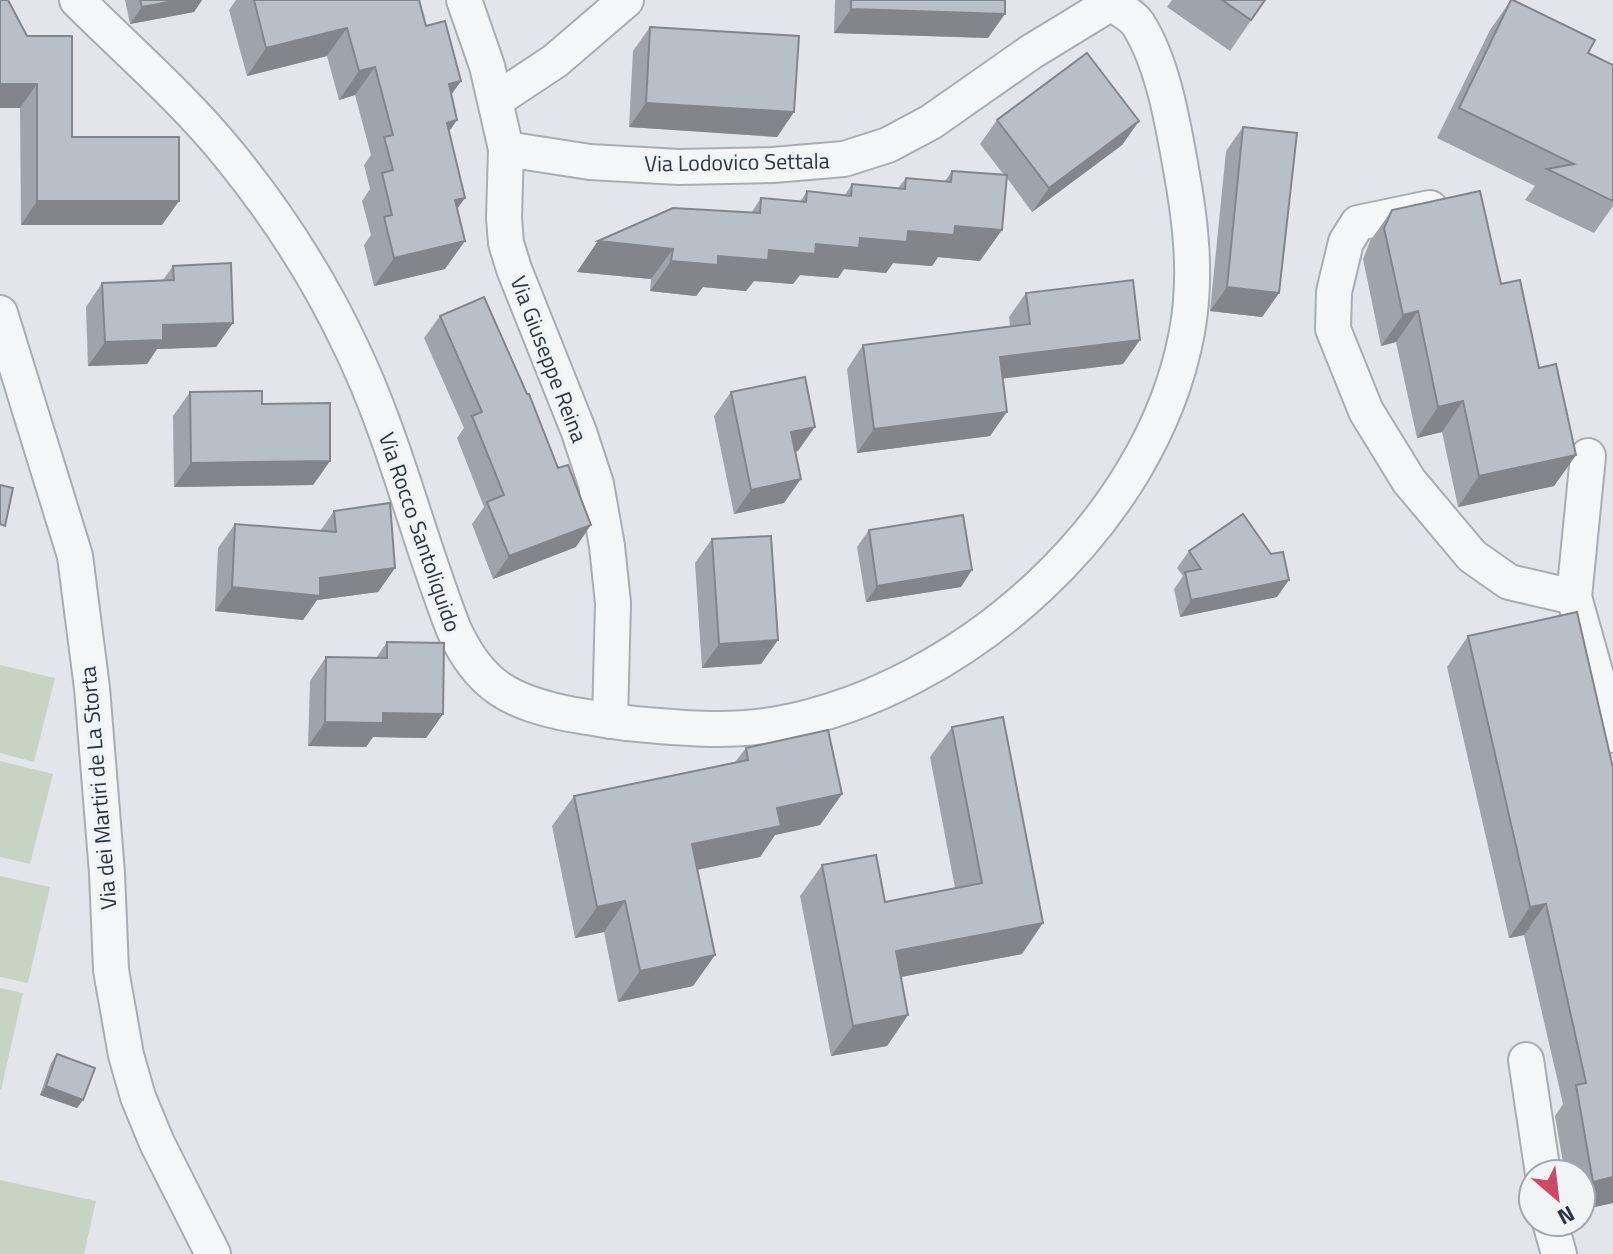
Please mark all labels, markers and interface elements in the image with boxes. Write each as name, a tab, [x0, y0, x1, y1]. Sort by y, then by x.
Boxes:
street label: Via Lodovico Settala	[644, 143, 830, 181]
street label: Via Giuseppe Reina	[502, 271, 596, 447]
street label: Via Rocco Santoliquido	[370, 428, 470, 636]
street label: Via dei Martiri de La Storta	[70, 665, 126, 911]
north arrow	[1517, 1158, 1597, 1238]
text: N	[1552, 1197, 1581, 1234]

